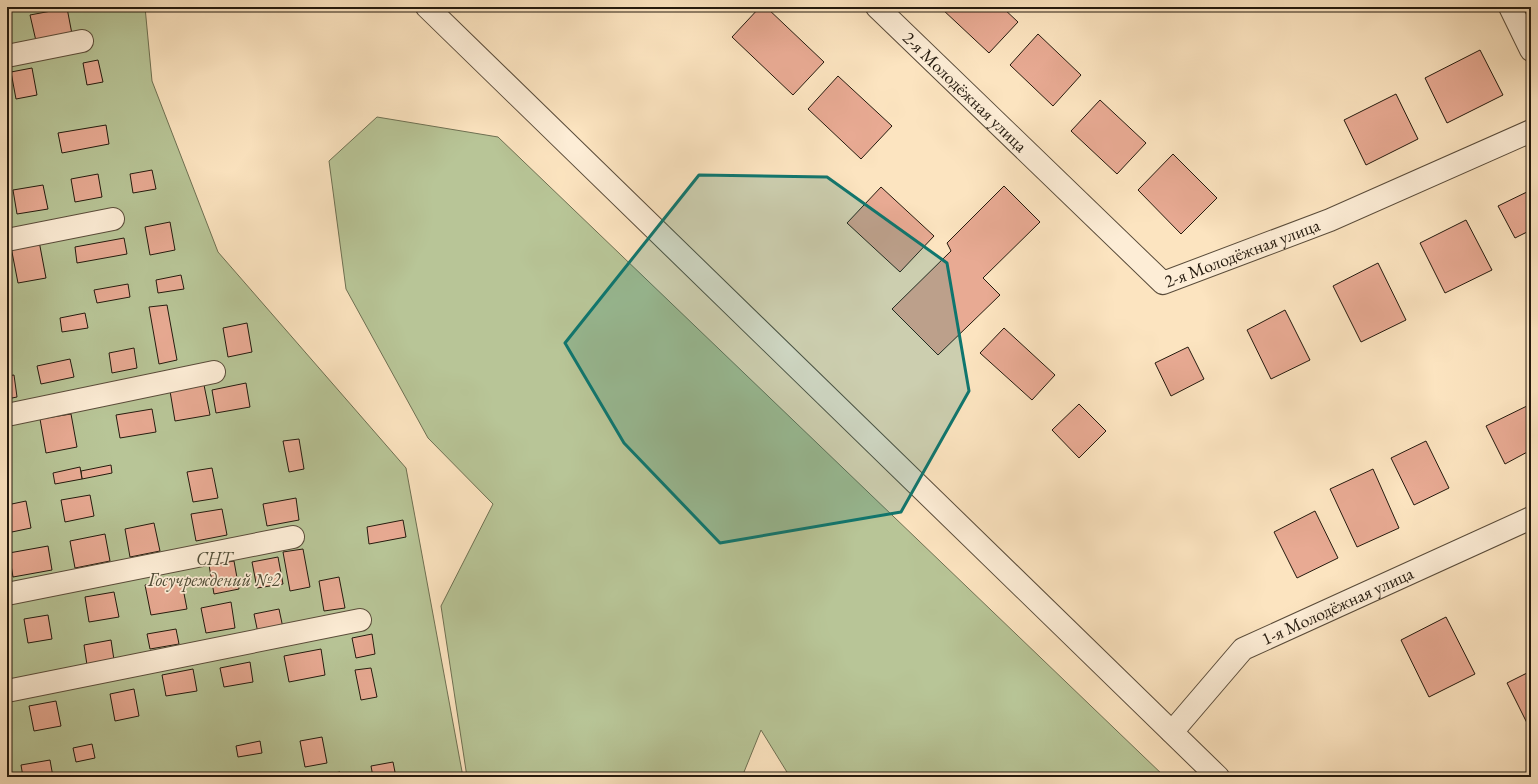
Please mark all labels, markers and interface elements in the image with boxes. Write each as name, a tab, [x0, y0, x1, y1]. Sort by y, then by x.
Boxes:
street label: 2-я Молодёжная улица	[898, 26, 1033, 157]
street label: 2-я Молодёжная улица	[1161, 213, 1324, 292]
park label: СНТ Госучреждений №2	[147, 547, 282, 592]
street label: 1-я Молодёжная улица	[1258, 561, 1418, 650]

